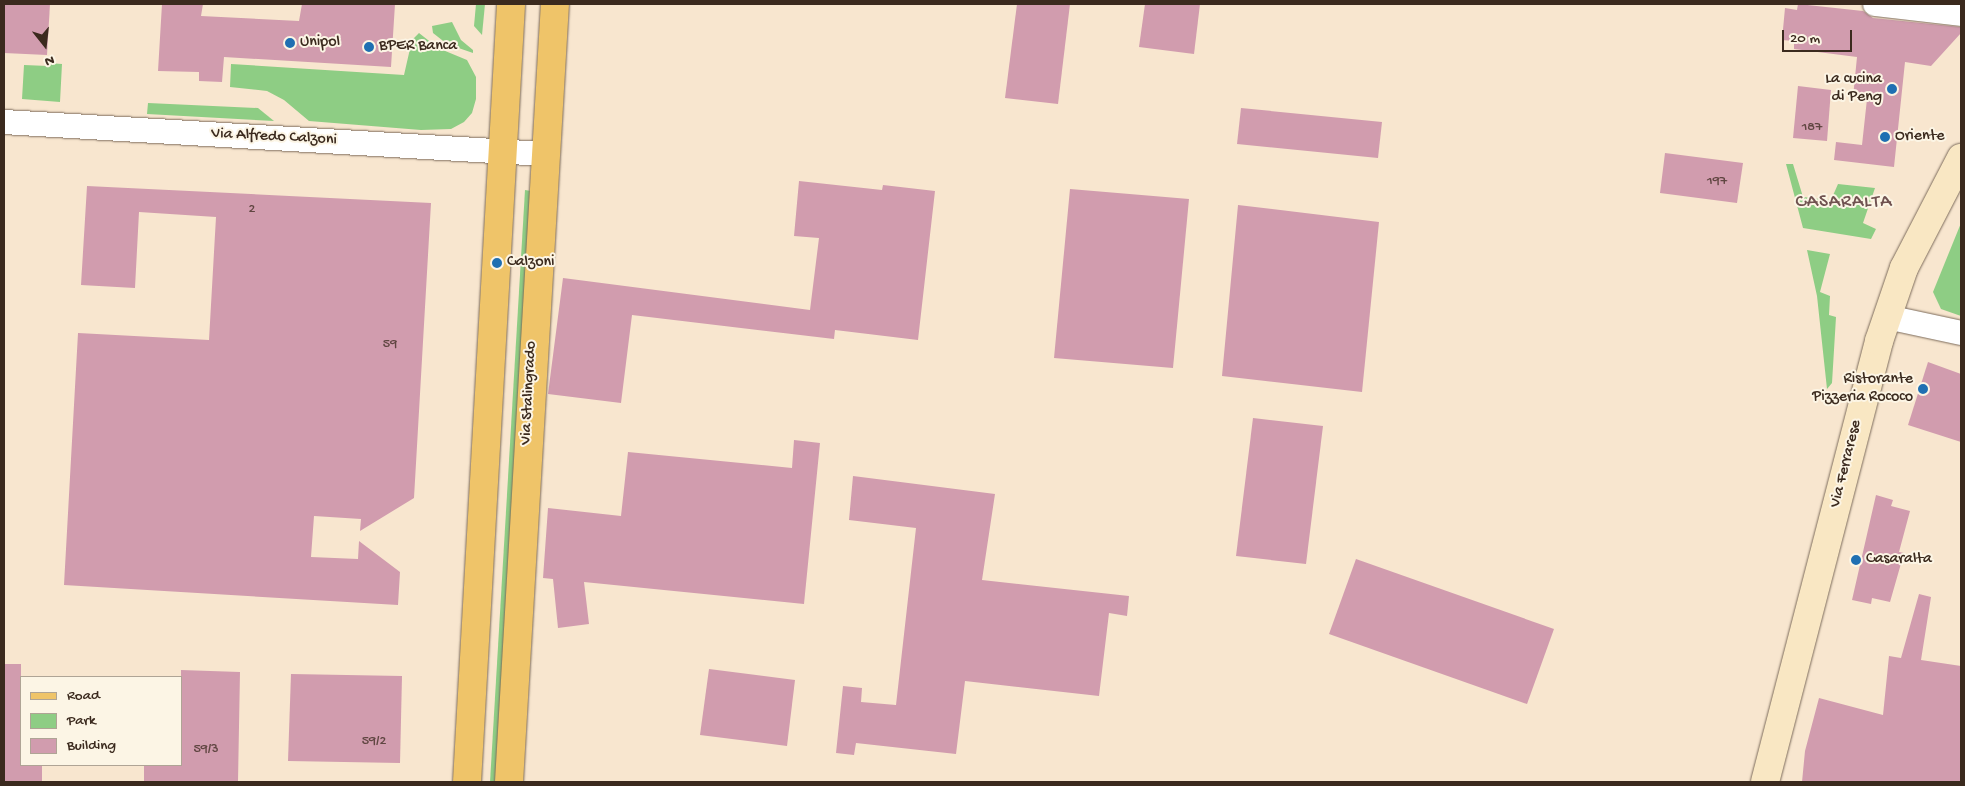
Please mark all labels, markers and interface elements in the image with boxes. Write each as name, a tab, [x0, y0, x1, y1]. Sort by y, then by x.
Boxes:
north arrow	[20, 20, 70, 70]
scale bar	[1785, 20, 1855, 52]
text: 20 m	[1790, 30, 1820, 48]
place label: Unipol	[300, 33, 340, 53]
marker: Unipol	[284, 37, 296, 49]
place label: BPER Banca	[379, 37, 457, 57]
marker: BPER Banca	[363, 41, 375, 53]
text: N	[43, 50, 56, 69]
place label: La cucina di Peng	[1825, 70, 1882, 108]
marker: La cucina di Peng	[1886, 83, 1898, 95]
house number: 187	[1802, 120, 1822, 136]
street label: Via Alfredo Calzoni	[211, 125, 337, 151]
place label: Oriente	[1895, 127, 1944, 147]
marker: Oriente	[1879, 131, 1891, 143]
house number: 197	[1707, 174, 1727, 190]
district label: CASARALTA	[1794, 192, 1894, 214]
house number: 2	[249, 202, 255, 218]
place label: Calzoni	[507, 253, 555, 273]
marker: Calzoni	[491, 257, 503, 269]
house number: 59	[383, 337, 397, 353]
street label: Via Stalingrado	[518, 341, 542, 445]
place label: Ristorante Pizzeria Rococo	[1812, 370, 1913, 408]
marker: Ristorante Pizzeria Rococo	[1917, 383, 1929, 395]
street label: Via Ferrarese	[1827, 418, 1867, 510]
place label: Casaralta	[1866, 550, 1932, 570]
marker: Casaralta	[1850, 554, 1862, 566]
legend	[20, 676, 182, 766]
text: Road	[67, 687, 100, 705]
text: Park	[67, 712, 96, 730]
house number: 59/2	[362, 734, 386, 750]
text: Building	[67, 737, 116, 755]
house number: 59/3	[193, 742, 219, 758]

